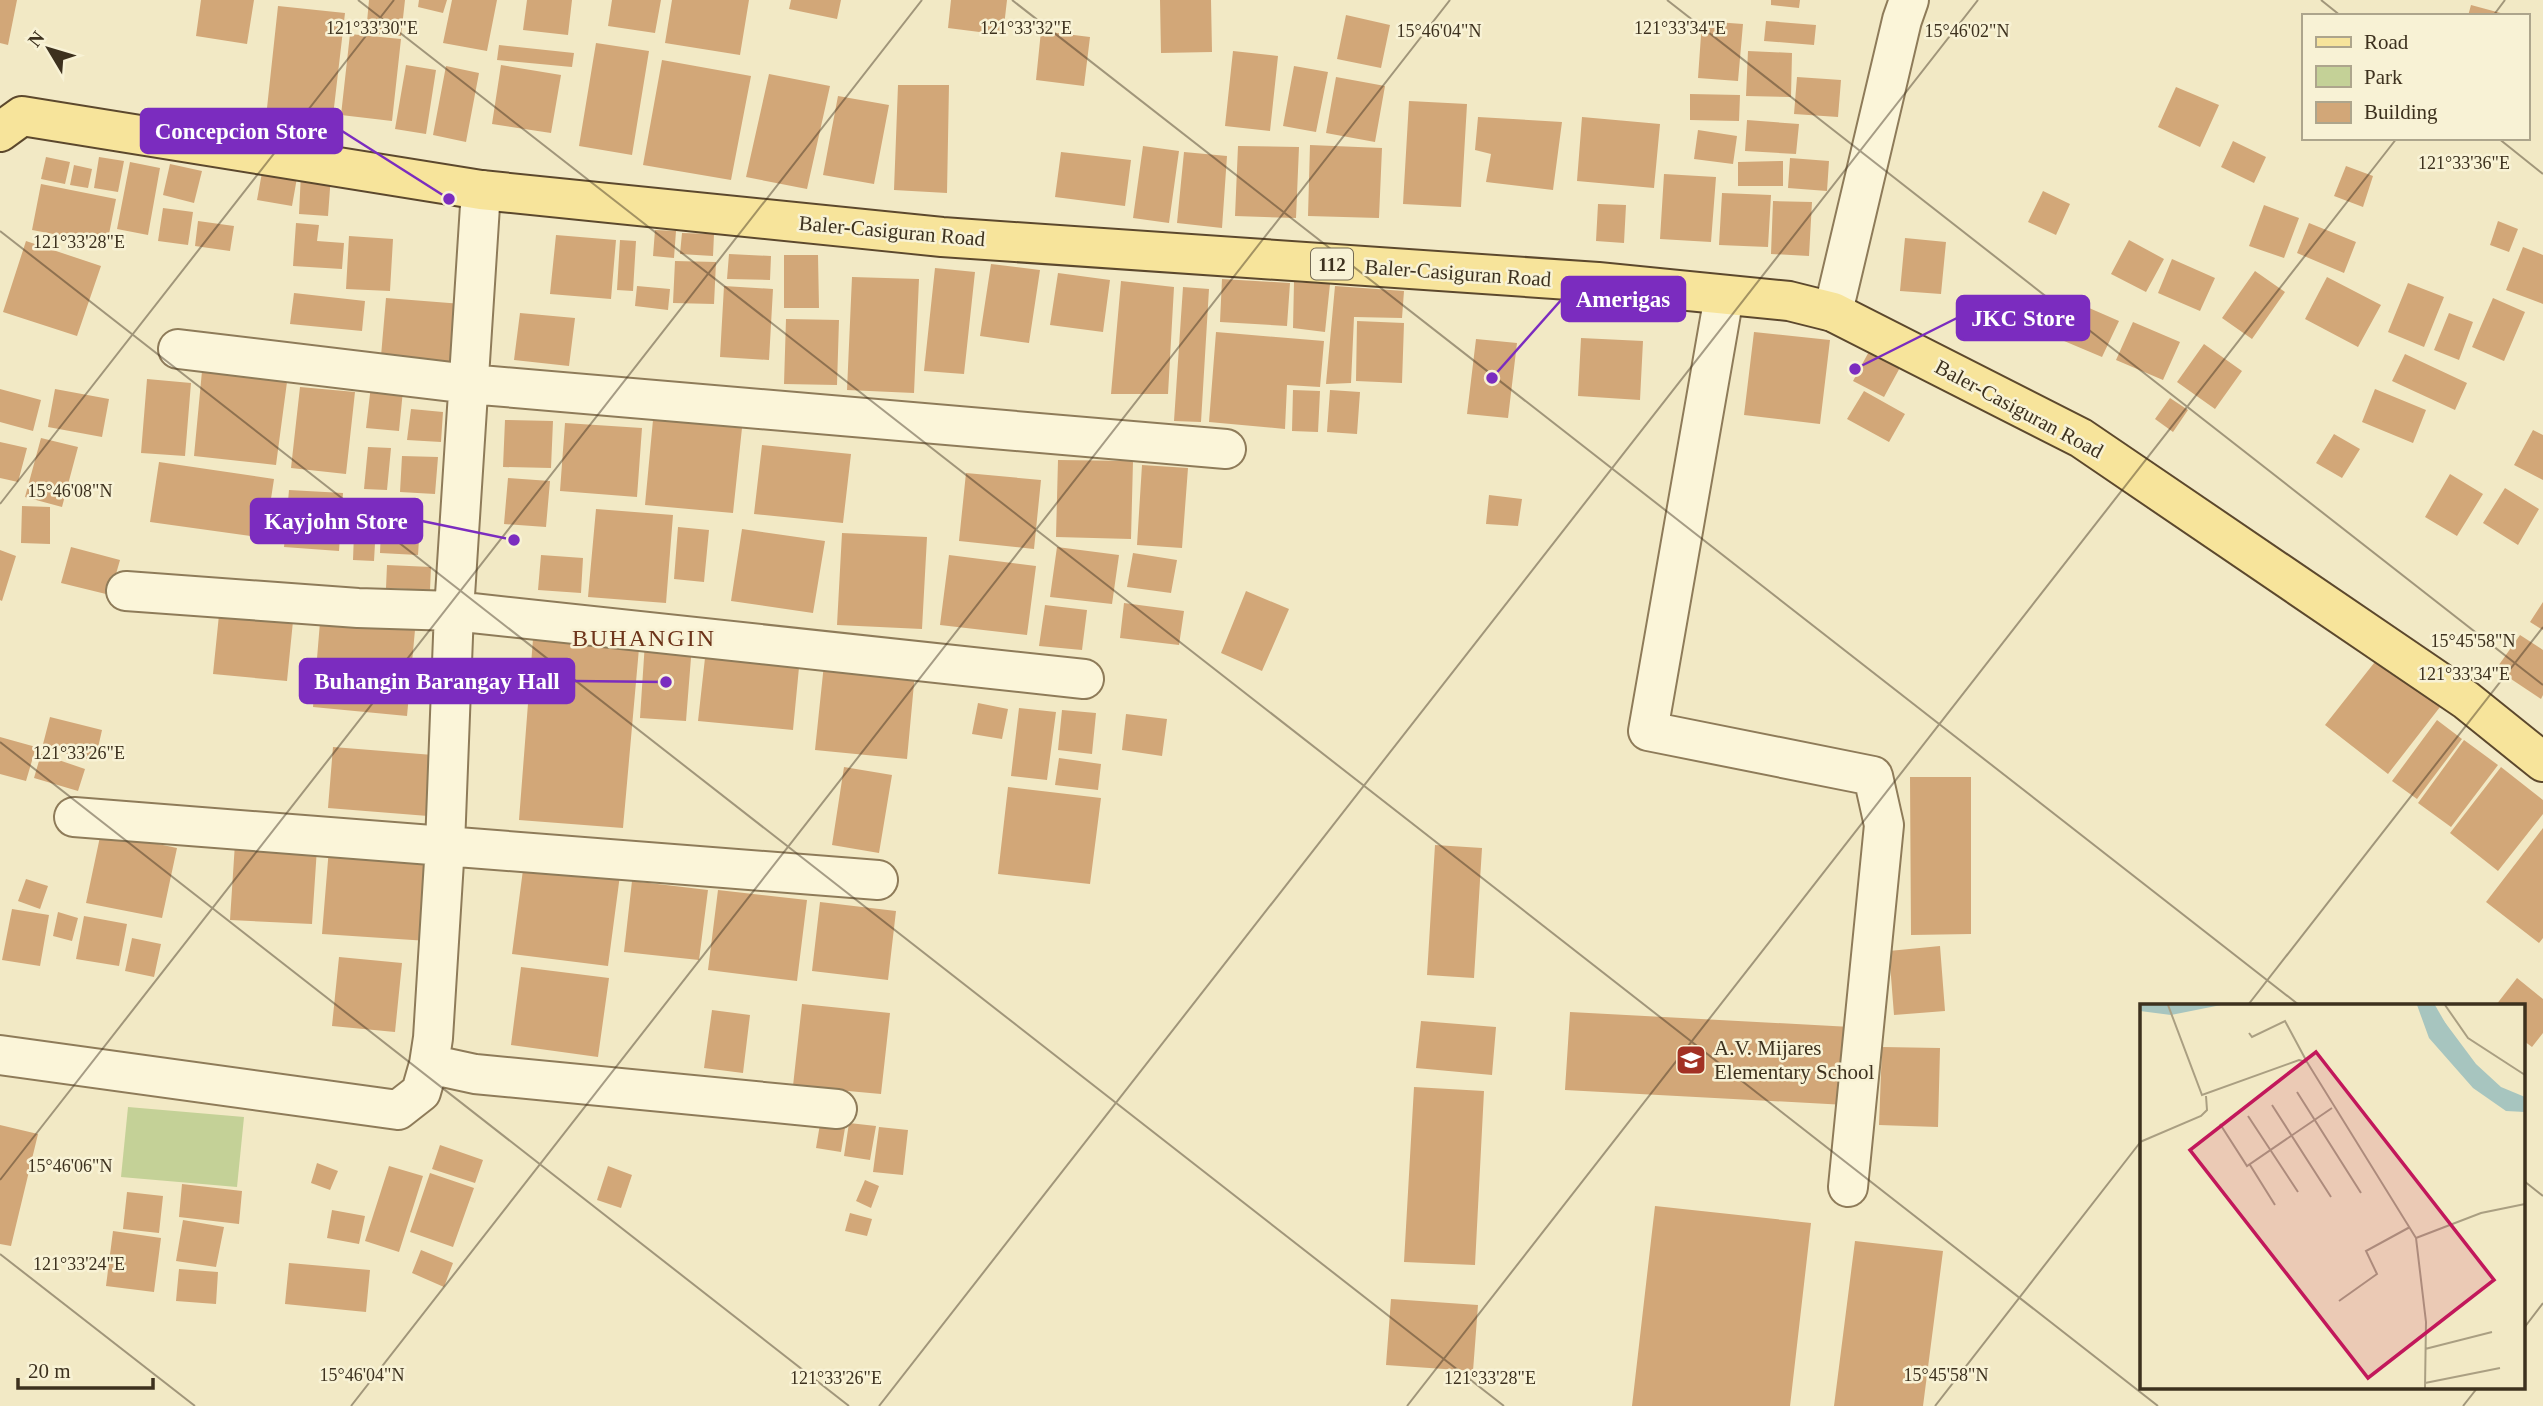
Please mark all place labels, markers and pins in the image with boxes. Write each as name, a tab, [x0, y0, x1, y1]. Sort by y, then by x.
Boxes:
callout: Concepcion Store	[141, 109, 342, 153]
callout: Amerigas	[1562, 277, 1685, 321]
callout: JKC Store	[1957, 296, 2089, 340]
callout: Kayjohn Store	[251, 499, 422, 543]
callout: Buhangin Barangay Hall	[300, 659, 574, 703]
place label: A.V. Mijares Elementary School	[1714, 1036, 1875, 1084]
school or university icon: A.V. Mijares Elementary School	[1674, 1043, 1708, 1077]

